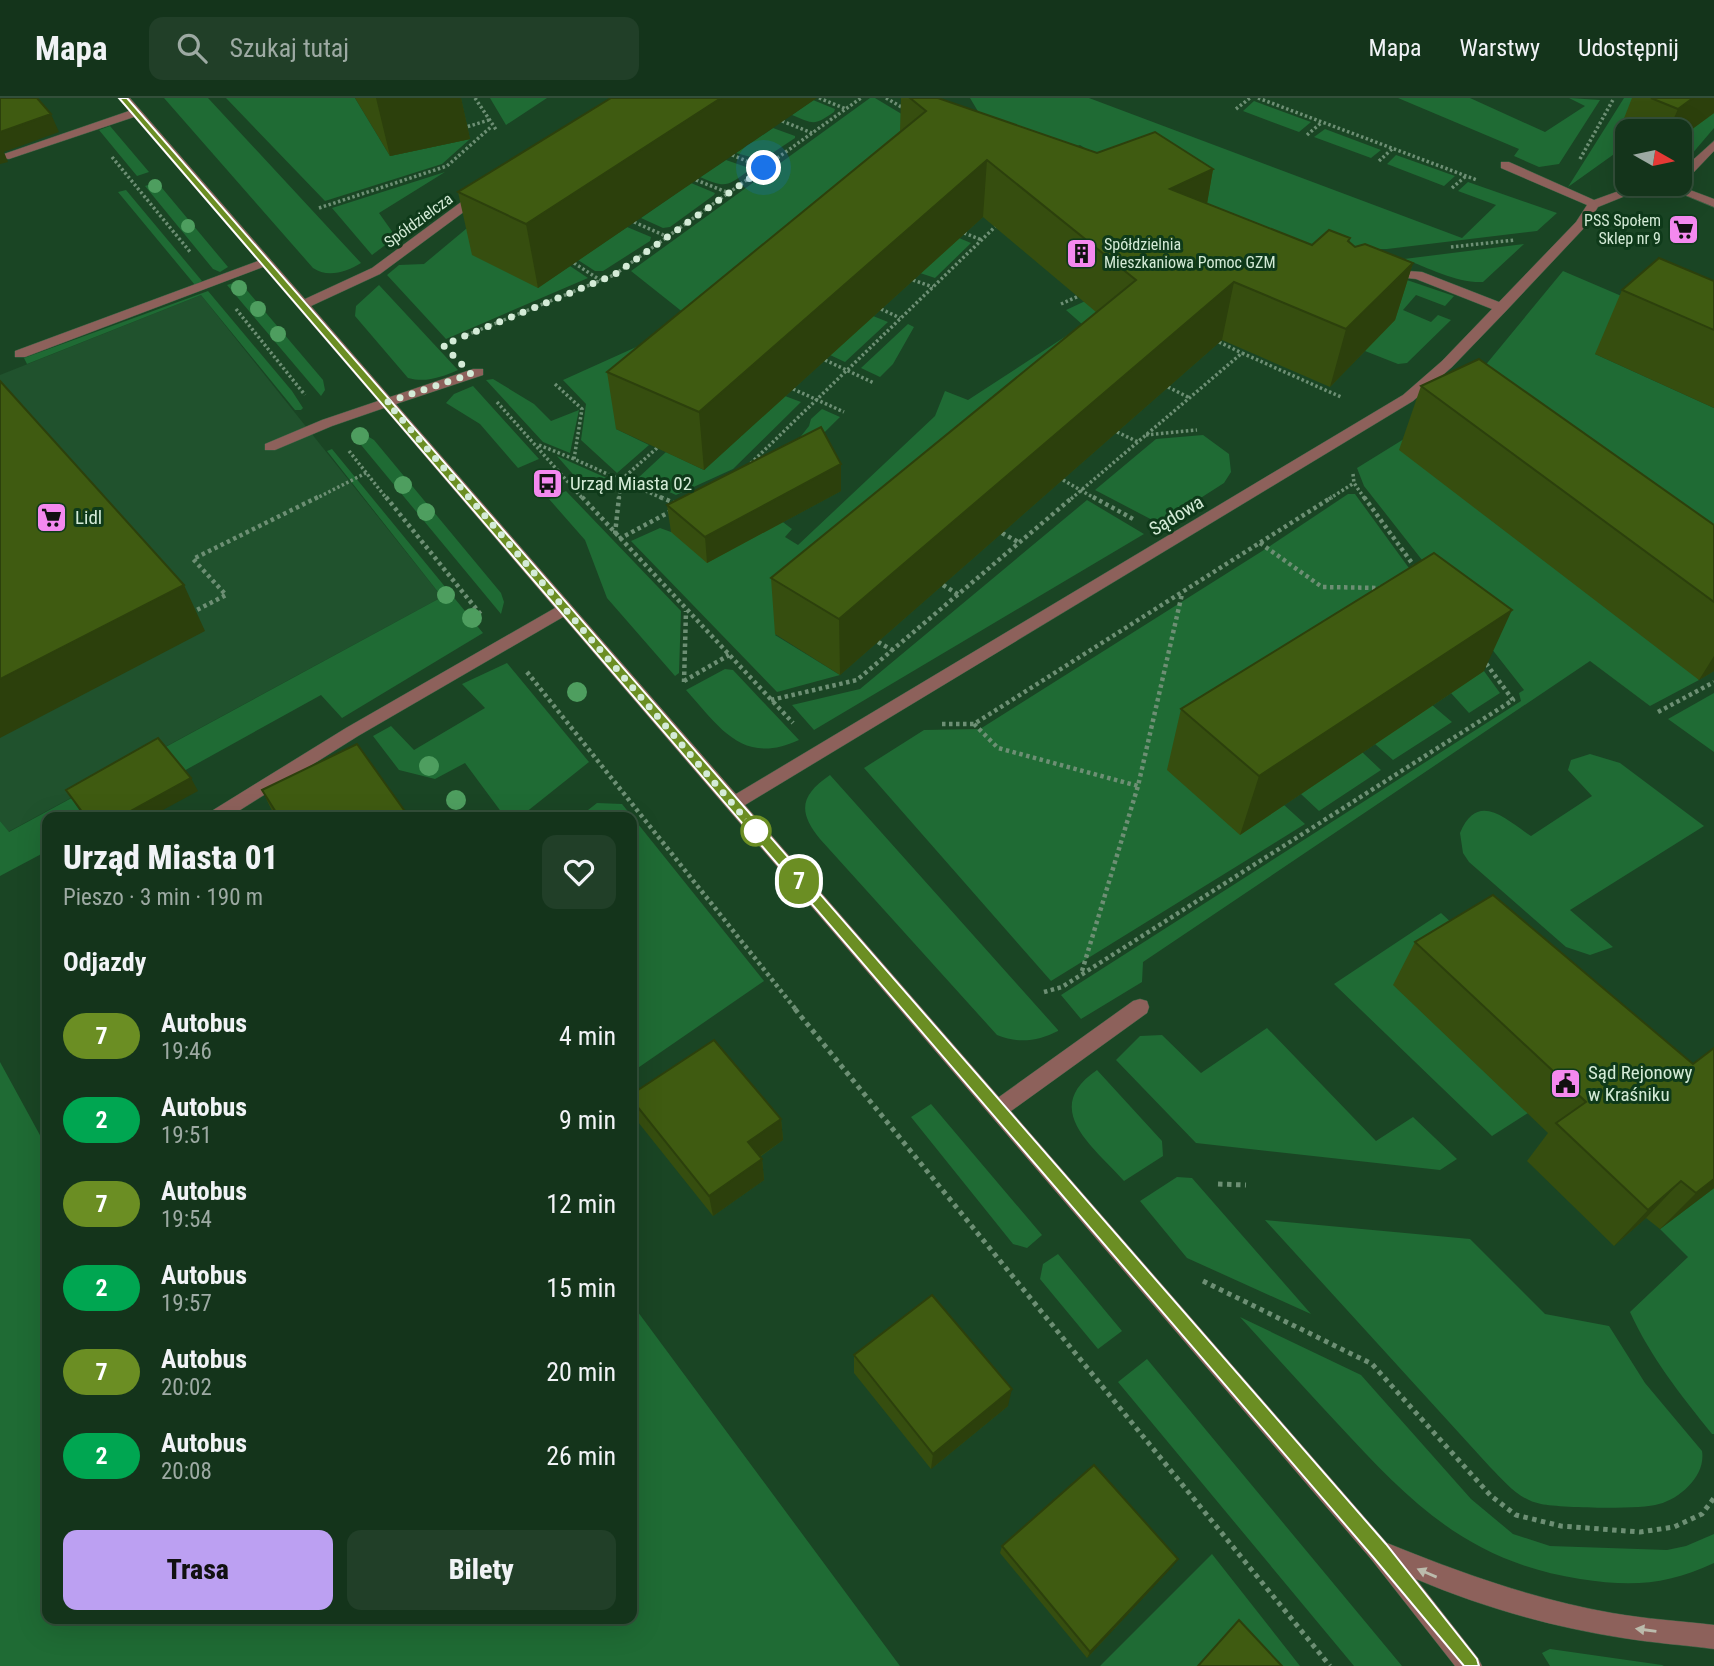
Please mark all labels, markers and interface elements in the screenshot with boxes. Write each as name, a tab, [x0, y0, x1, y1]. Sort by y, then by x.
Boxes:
search box	[149, 17, 639, 80]
text: Mapa	[35, 29, 107, 68]
icon: search	[173, 29, 211, 67]
text: Szukaj tutaj	[229, 33, 349, 63]
text: Mapa	[1369, 34, 1422, 62]
text: Warstwy	[1460, 34, 1540, 62]
text: Udostępnij	[1578, 34, 1679, 62]
north arrow	[1615, 119, 1692, 196]
map controls	[1615, 119, 1692, 196]
your location	[746, 150, 781, 185]
street label: Spółdzielcza	[380, 189, 456, 252]
place label: PSS Społem Sklep nr 9	[1584, 211, 1661, 248]
supermarket icon: PSS Społem Sklep nr 9	[1667, 212, 1701, 246]
place label: Spółdzielnia Mieszkaniowa Pomoc GZM	[1104, 235, 1275, 272]
building icon: Spółdzielnia Mieszkaniowa Pomoc GZM	[1064, 236, 1098, 270]
bus stop icon: Urząd Miasta 02	[530, 466, 564, 500]
place label: Urząd Miasta 02	[570, 472, 692, 495]
street label: Sądowa	[1145, 490, 1208, 541]
supermarket icon: Lidl	[35, 500, 69, 534]
place label: Lidl	[75, 506, 102, 529]
unlabelled marker	[741, 816, 771, 846]
button: heart	[542, 835, 616, 909]
text: Urząd Miasta 01	[63, 838, 278, 877]
line badge: 7	[776, 858, 822, 904]
text: 7	[793, 867, 805, 895]
text: Pieszo · 3 min · 190 m	[63, 884, 263, 911]
text: Odjazdy	[63, 947, 146, 977]
text: Autobus	[161, 1008, 247, 1038]
text: 4 min	[559, 1021, 616, 1051]
text: 7	[95, 1022, 108, 1050]
text: 19:46	[161, 1038, 212, 1065]
place label: Sąd Rejonowy w Kraśniku	[1588, 1061, 1693, 1106]
public building icon: Sąd Rejonowy w Kraśniku	[1548, 1066, 1582, 1100]
text: Autobus	[161, 1092, 247, 1122]
text: 9 min	[559, 1105, 616, 1135]
text: 2	[95, 1106, 108, 1134]
text: 19:51	[161, 1122, 212, 1149]
text: Autobus	[161, 1176, 247, 1206]
text: 12 min	[546, 1189, 616, 1219]
text: 7	[95, 1190, 108, 1218]
text: 19:54	[161, 1206, 212, 1233]
text: Autobus	[161, 1260, 247, 1290]
text: 15 min	[546, 1273, 616, 1303]
text: 2	[95, 1274, 108, 1302]
text: 19:57	[161, 1290, 212, 1317]
text: Autobus	[161, 1344, 247, 1374]
text: 20 min	[546, 1357, 616, 1387]
text: 7	[95, 1358, 108, 1386]
text: 20:02	[161, 1374, 212, 1401]
text: Autobus	[161, 1428, 247, 1458]
text: 26 min	[546, 1441, 616, 1471]
text: 2	[95, 1442, 108, 1470]
text: 20:08	[161, 1458, 212, 1485]
button: Trasa	[63, 1530, 333, 1610]
button: Bilety	[347, 1530, 616, 1610]
one-way arrow	[1416, 1567, 1437, 1578]
one-way arrow	[1635, 1624, 1657, 1635]

